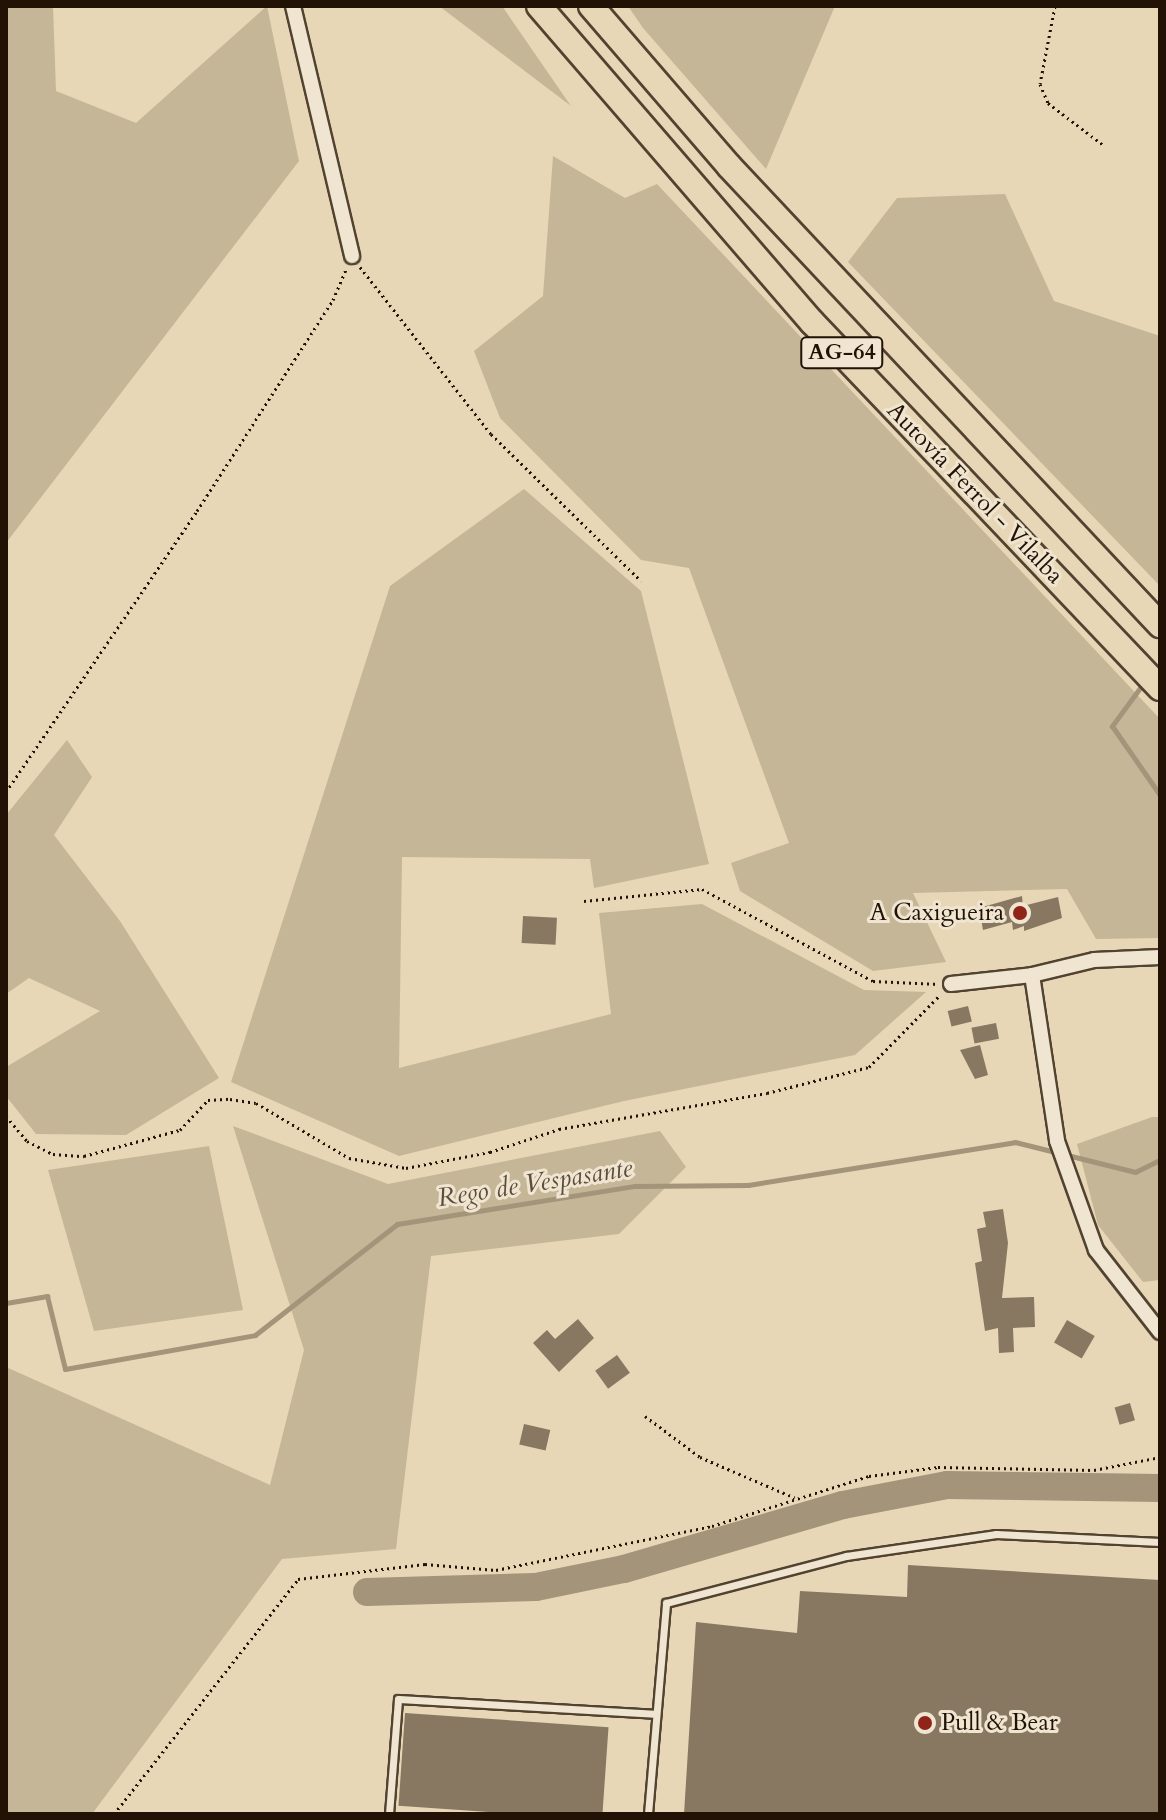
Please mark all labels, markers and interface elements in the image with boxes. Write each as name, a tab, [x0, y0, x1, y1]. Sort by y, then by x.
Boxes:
road number: AG-64	[800, 335, 884, 371]
street label: Autovía Ferrol - Vilalba	[881, 396, 1069, 590]
place label: A Caxigueira	[870, 899, 1004, 927]
marker: A Caxigueira	[1011, 904, 1029, 922]
water label: Rego de Vespasante	[435, 1152, 635, 1214]
place label: Pull & Bear	[941, 1709, 1058, 1737]
marker: Pull & Bear	[916, 1714, 934, 1732]

